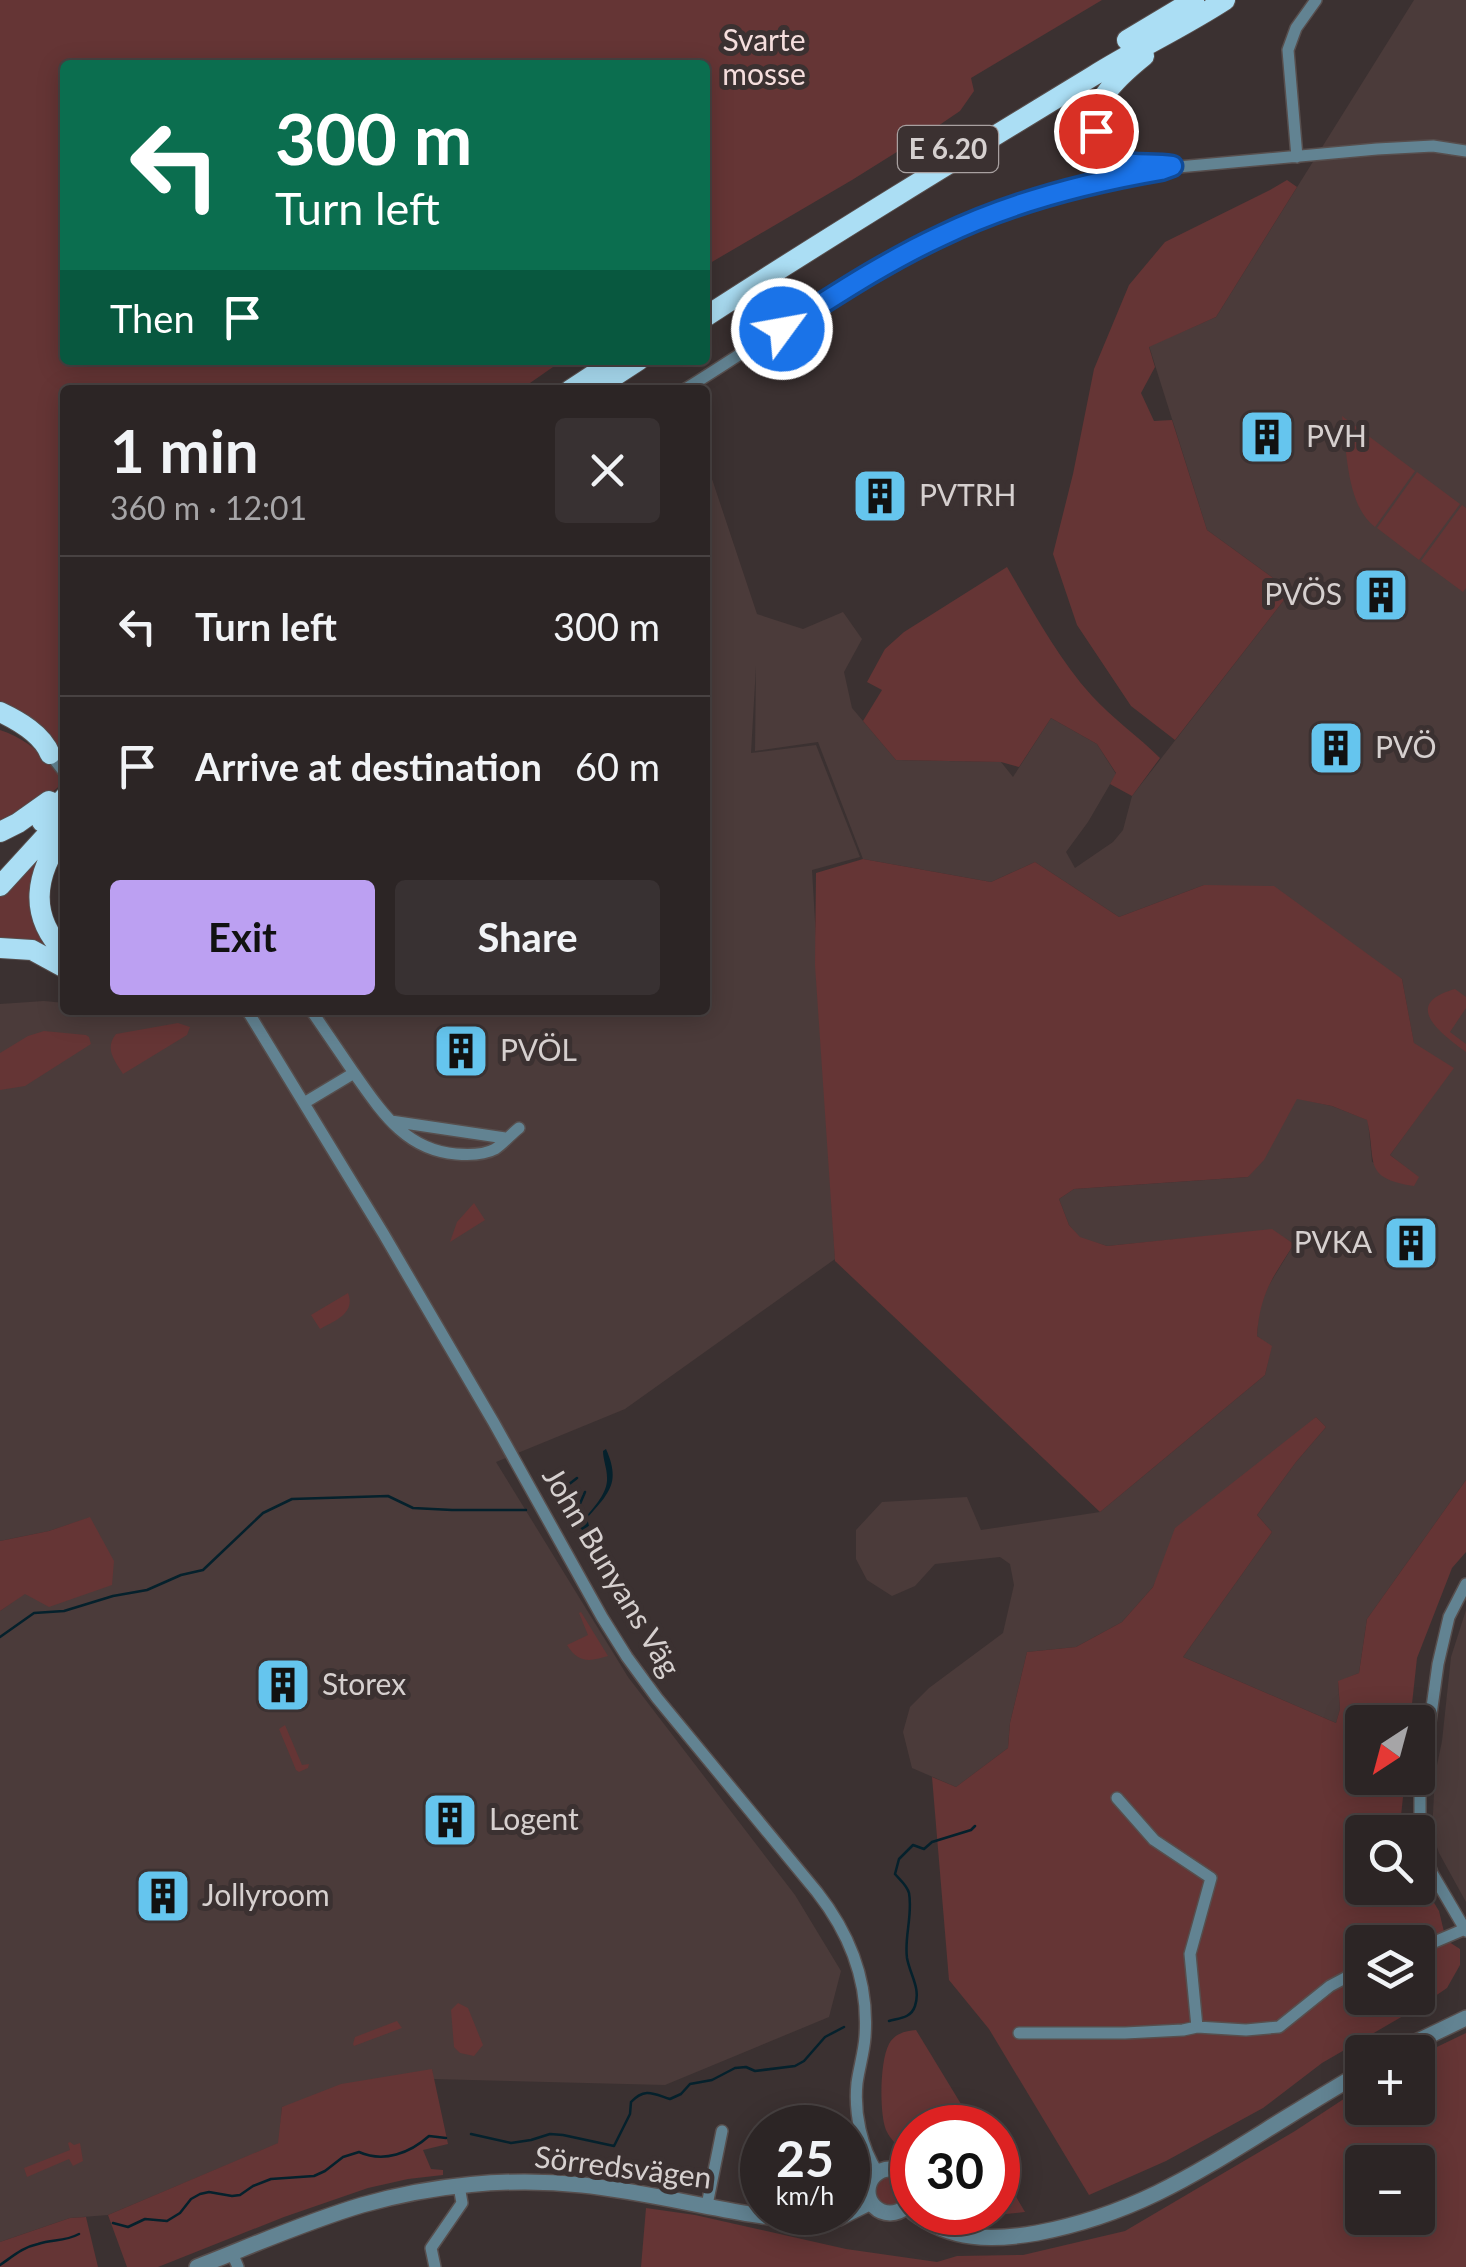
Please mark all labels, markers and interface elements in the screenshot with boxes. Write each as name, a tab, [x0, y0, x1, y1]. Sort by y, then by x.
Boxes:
park label: Svarte mosse	[722, 21, 806, 91]
pin	[1054, 89, 1139, 174]
text: 300 m	[275, 96, 472, 180]
icon: left	[110, 100, 240, 230]
icon: arrive	[1069, 104, 1124, 159]
road number: E 6.20	[898, 126, 998, 172]
text: Turn left	[275, 181, 440, 235]
position arrow	[730, 277, 834, 381]
icon: arrive	[215, 290, 270, 345]
text: Then	[110, 295, 195, 341]
building icon: PVH	[1237, 407, 1297, 467]
text: 1 min	[110, 414, 259, 486]
place label: PVH	[1306, 417, 1367, 453]
button: close	[555, 418, 660, 523]
building icon: PVTRH	[850, 466, 910, 526]
place label: PVTRH	[919, 476, 1017, 512]
text: 360 m · 12:01	[110, 488, 307, 527]
building icon: PVÖS	[1351, 565, 1411, 625]
place label: PVÖS	[1264, 575, 1342, 611]
icon: left	[110, 599, 165, 654]
text: Turn left	[195, 603, 337, 649]
text: 300 m	[553, 603, 660, 649]
building icon: PVÖ	[1306, 718, 1366, 778]
place label: PVÖ	[1375, 728, 1437, 764]
icon: arrive	[110, 739, 165, 794]
text: Arrive at destination	[195, 743, 542, 789]
text: 60 m	[575, 743, 660, 789]
button: Exit	[110, 880, 375, 995]
button: Share	[395, 880, 660, 995]
building icon: PVÖL	[431, 1021, 491, 1081]
place label: PVÖL	[500, 1031, 577, 1067]
building icon: PVKA	[1381, 1213, 1441, 1273]
place label: PVKA	[1294, 1223, 1373, 1259]
street label: John Bunyans Väg	[536, 1460, 689, 1682]
building icon: Storex	[253, 1655, 313, 1715]
place label: Storex	[322, 1665, 406, 1701]
north arrow	[1345, 1705, 1435, 1795]
map controls	[1345, 1705, 1435, 2235]
building icon: Logent	[420, 1790, 480, 1850]
place label: Logent	[489, 1800, 579, 1836]
button: search	[1345, 1815, 1435, 1905]
building icon: Jollyroom	[133, 1866, 193, 1926]
place label: Jollyroom	[202, 1876, 330, 1912]
button: layers	[1345, 1925, 1435, 2015]
button: +	[1345, 2035, 1435, 2125]
speed limit sign: 30	[890, 2105, 1020, 2235]
text: 25	[776, 2128, 834, 2188]
street label: Sörredsvägen	[533, 2137, 714, 2195]
button: −	[1345, 2145, 1435, 2235]
text: km/h	[776, 2180, 834, 2210]

